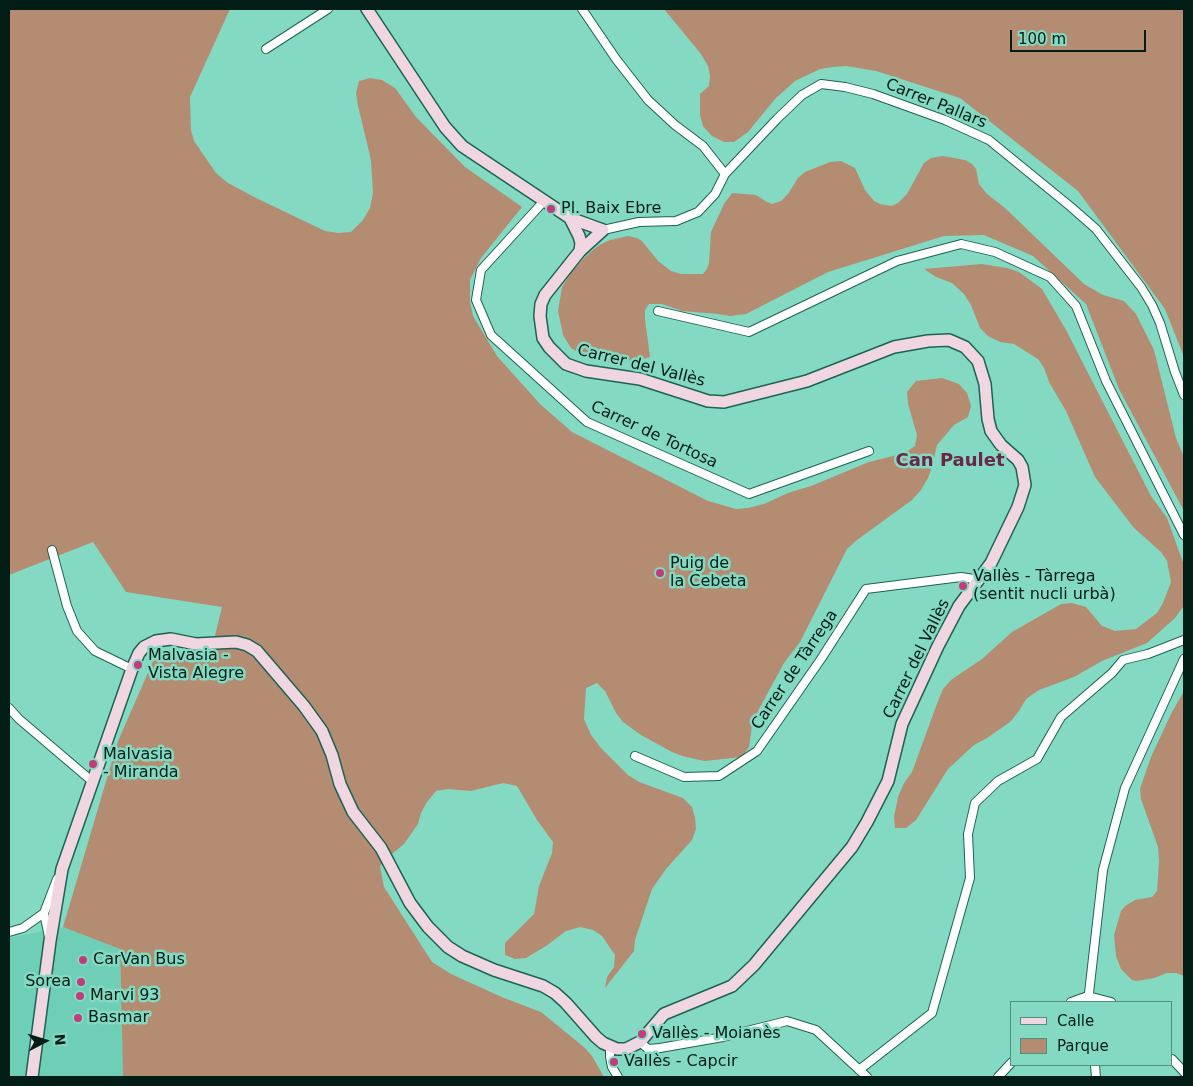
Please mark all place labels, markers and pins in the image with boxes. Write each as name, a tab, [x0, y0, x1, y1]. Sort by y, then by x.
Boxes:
place label: Pl. Baix Ebre	[561, 199, 661, 219]
marker: Pl. Baix Ebre	[545, 203, 557, 215]
place label: Puig de la Cebeta	[670, 554, 746, 592]
marker: Puig de la Cebeta	[654, 567, 666, 579]
place label: Vallès - Tàrrega (sentit nucli urbà)	[973, 567, 1116, 605]
marker: Vallès - Tàrrega (sentit nucli urbà)	[957, 580, 969, 592]
place label: Malvasia - Vista Alegre	[148, 646, 244, 684]
marker: Malvasia - Vista Alegre	[132, 659, 144, 671]
place label: Malvasia - Miranda	[103, 745, 179, 783]
marker: Malvasia - Miranda	[87, 758, 99, 770]
place label: CarVan Bus	[93, 950, 185, 970]
marker: CarVan Bus	[77, 954, 89, 966]
place label: Sorea	[25, 972, 71, 992]
marker: Sorea	[75, 976, 87, 988]
place label: Marvi 93	[90, 986, 160, 1006]
marker: Marvi 93	[74, 990, 86, 1002]
place label: Basmar	[88, 1008, 149, 1028]
marker: Basmar	[72, 1012, 84, 1024]
place label: Vallès - Moianès	[652, 1024, 781, 1044]
marker: Vallès - Moianès	[636, 1028, 648, 1040]
place label: Vallès - Capcir	[624, 1052, 737, 1072]
marker: Vallès - Capcir	[608, 1056, 620, 1068]

